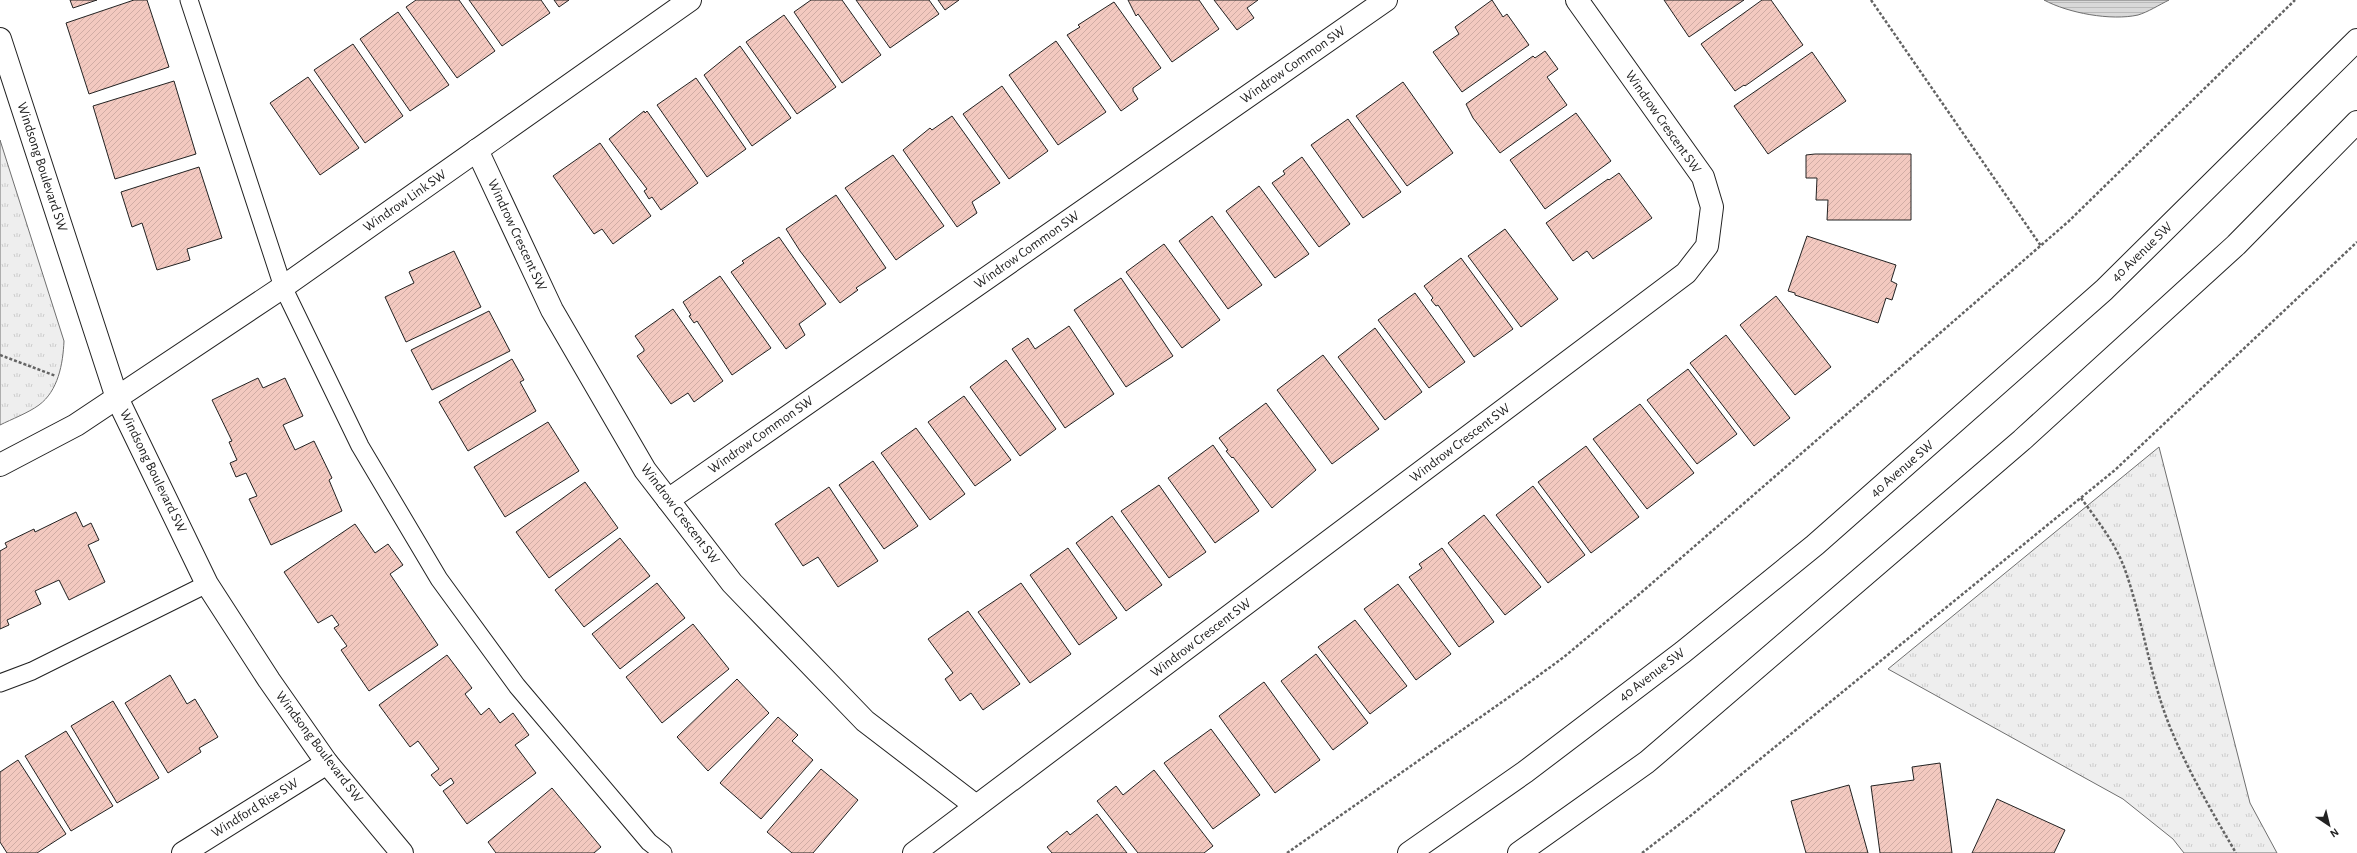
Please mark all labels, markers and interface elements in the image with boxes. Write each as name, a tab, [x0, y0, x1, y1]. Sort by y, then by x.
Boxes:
street label: Windrow Common SW	[1238, 23, 1348, 106]
street label: Windrow Crescent SW	[1622, 68, 1704, 176]
street label: Windsong Boulevard SW	[14, 101, 70, 234]
street label: Windrow Link SW	[361, 167, 449, 235]
street label: Windrow Crescent SW	[485, 177, 549, 293]
street label: Windrow Common SW	[972, 208, 1082, 291]
street label: 40 Avenue SW	[2109, 219, 2176, 284]
street label: Windrow Common SW	[706, 393, 816, 476]
street label: Windrow Crescent SW	[1407, 401, 1513, 485]
street label: Windsong Boulevard SW	[117, 407, 189, 535]
street label: 40 Avenue SW	[1868, 438, 1937, 500]
street label: Windrow Crescent SW	[638, 461, 722, 567]
street label: Windrow Crescent SW	[1148, 596, 1254, 680]
street label: 40 Avenue SW	[1616, 645, 1688, 704]
street label: Windsong Boulevard SW	[273, 689, 366, 806]
street label: Windford Rise SW	[209, 775, 301, 840]
north arrow	[2309, 805, 2349, 845]
text: N	[2328, 826, 2341, 839]

